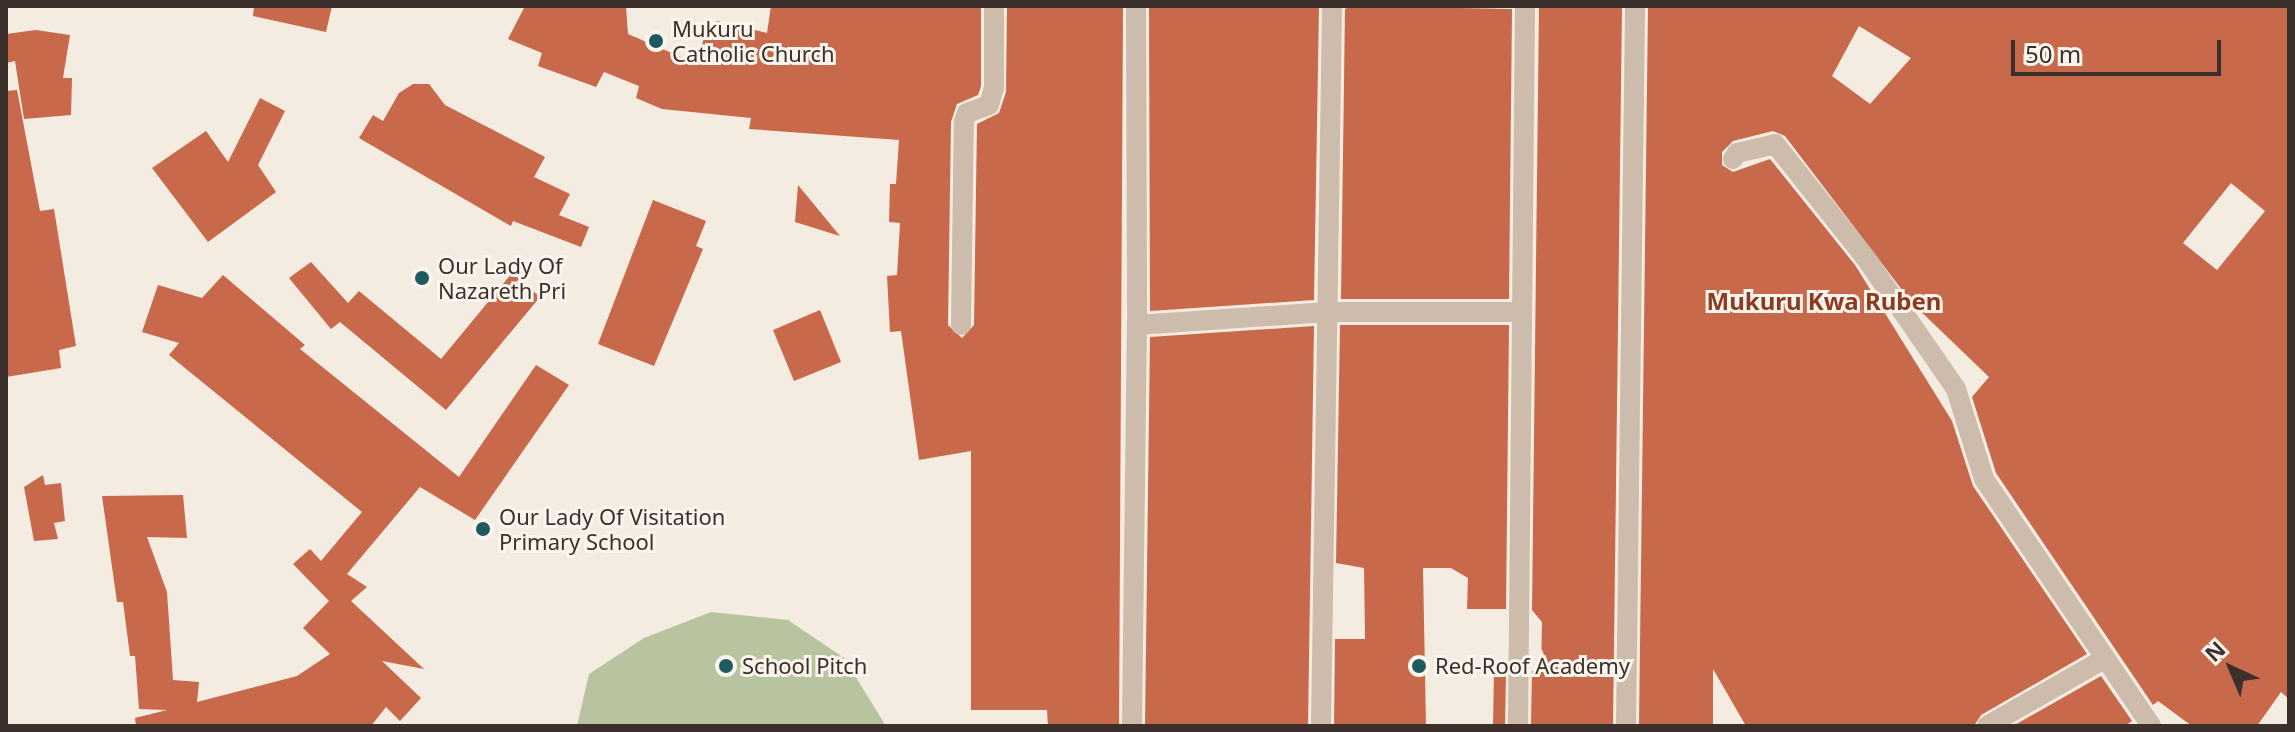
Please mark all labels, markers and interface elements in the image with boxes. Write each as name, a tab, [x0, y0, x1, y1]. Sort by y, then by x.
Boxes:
place label: Mukuru Catholic Church	[672, 15, 835, 66]
scale bar	[2015, 24, 2225, 74]
marker: Mukuru Catholic Church	[647, 32, 665, 50]
text: 50 m	[2025, 37, 2081, 70]
place label: Our Lady Of Nazareth Pri	[438, 252, 566, 304]
marker: Our Lady Of Nazareth Pri	[413, 269, 431, 287]
district label: Mukuru Kwa Ruben	[1707, 287, 1941, 315]
place label: Our Lady Of Visitation Primary School	[499, 503, 725, 554]
marker: Our Lady Of Visitation Primary School	[474, 520, 492, 538]
north arrow	[2191, 628, 2271, 708]
text: N	[2197, 634, 2231, 668]
place label: School Pitch	[742, 653, 867, 679]
place label: Red-Roof Academy	[1435, 653, 1630, 679]
marker: School Pitch	[717, 657, 735, 675]
marker: Red-Roof Academy	[1410, 657, 1428, 675]

